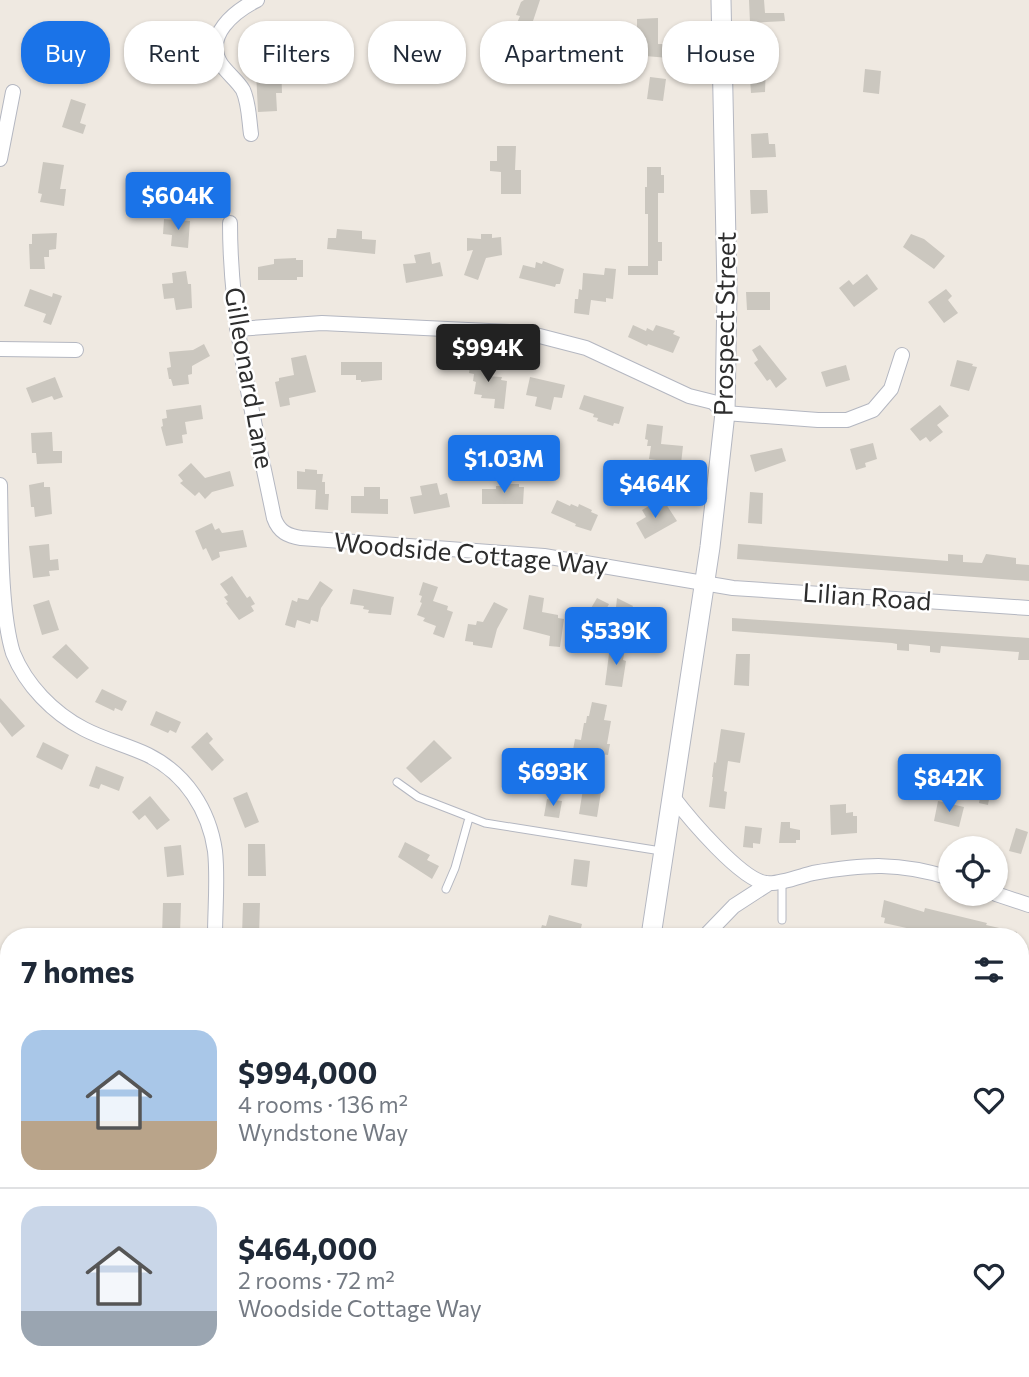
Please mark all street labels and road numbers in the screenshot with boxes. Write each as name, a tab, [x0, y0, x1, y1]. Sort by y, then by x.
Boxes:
street label: Prospect Street	[706, 231, 741, 416]
street label: Gilleonard Lane	[219, 285, 282, 471]
street label: Woodside Cottage Way	[333, 525, 610, 580]
street label: Lilian Road	[802, 576, 933, 615]

